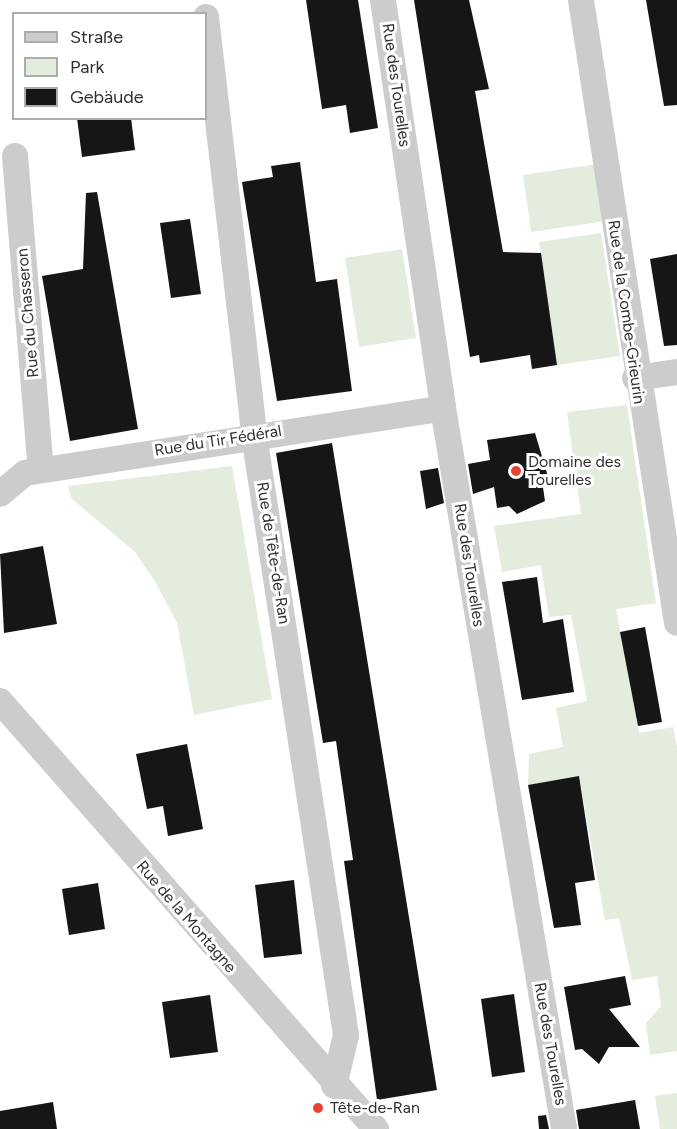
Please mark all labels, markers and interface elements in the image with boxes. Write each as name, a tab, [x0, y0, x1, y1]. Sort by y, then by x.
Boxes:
legend	[12, 12, 207, 120]
street label: Rue des Tourelles	[378, 22, 414, 148]
text: Straße	[70, 26, 123, 48]
text: Park	[70, 56, 104, 78]
text: Gebäude	[70, 86, 144, 108]
street label: Rue de la Combe-Grieurin	[604, 219, 648, 405]
street label: Rue du Chasseron	[13, 248, 43, 378]
street label: Rue du Tir Fédéral	[153, 421, 283, 461]
place label: Domaine des Tourelles	[528, 452, 621, 490]
marker: Domaine des Tourelles	[509, 464, 523, 478]
street label: Rue de Tête-de-Ran	[252, 481, 294, 625]
street label: Rue des Tourelles	[450, 502, 488, 628]
street label: Rue de la Montagne	[132, 857, 240, 977]
street label: Rue des Tourelles	[530, 981, 570, 1107]
place label: Tête-de-Ran	[330, 1098, 420, 1118]
marker: Tête-de-Ran	[311, 1101, 325, 1115]

